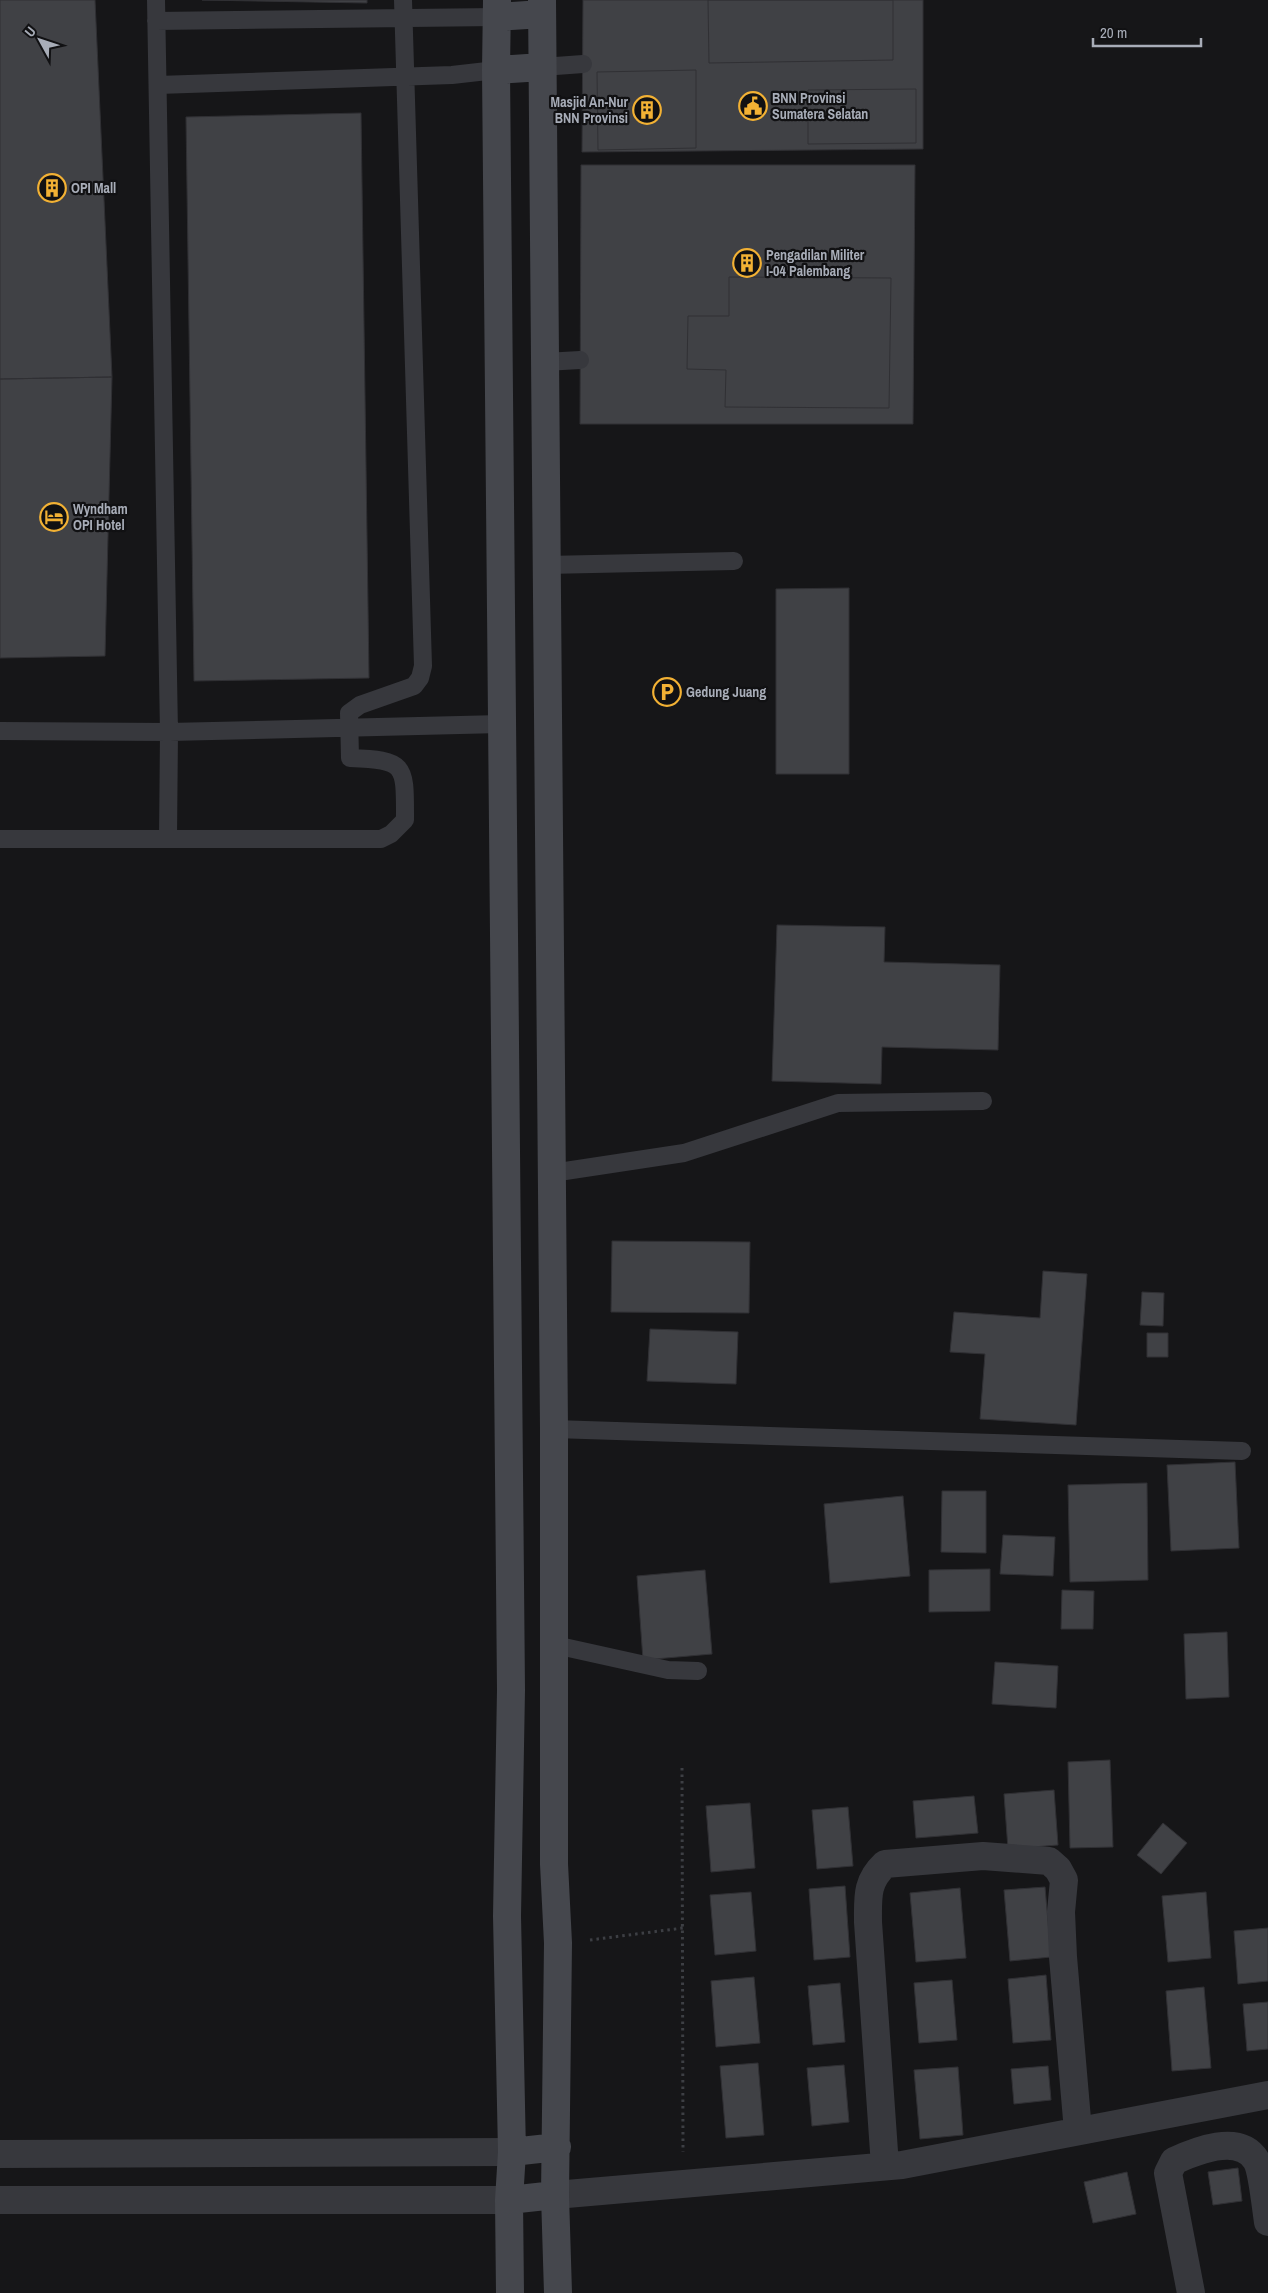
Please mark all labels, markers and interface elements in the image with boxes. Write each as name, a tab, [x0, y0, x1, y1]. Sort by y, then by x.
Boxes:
north arrow	[15, 15, 65, 65]
scale bar	[1093, 15, 1200, 47]
text: 20 m	[1100, 22, 1127, 43]
text: U	[20, 23, 40, 41]
place label: BNN Provinsi Sumatera Selatan	[772, 89, 868, 123]
public building icon: BNN Provinsi Sumatera Selatan	[738, 91, 768, 121]
place label: Masjid An-Nur BNN Provinsi	[551, 93, 629, 127]
building icon: Masjid An-Nur BNN Provinsi	[632, 95, 662, 125]
building icon: OPI Mall	[37, 173, 67, 203]
place label: OPI Mall	[71, 179, 116, 197]
place label: Pengadilan Militer I-04 Palembang	[766, 246, 865, 280]
building icon: Pengadilan Militer I-04 Palembang	[732, 248, 762, 278]
place label: Wyndham OPI Hotel	[73, 500, 128, 534]
hotel icon: Wyndham OPI Hotel	[39, 502, 69, 532]
parking icon: Gedung Juang	[652, 677, 682, 707]
place label: Gedung Juang	[686, 683, 766, 701]

